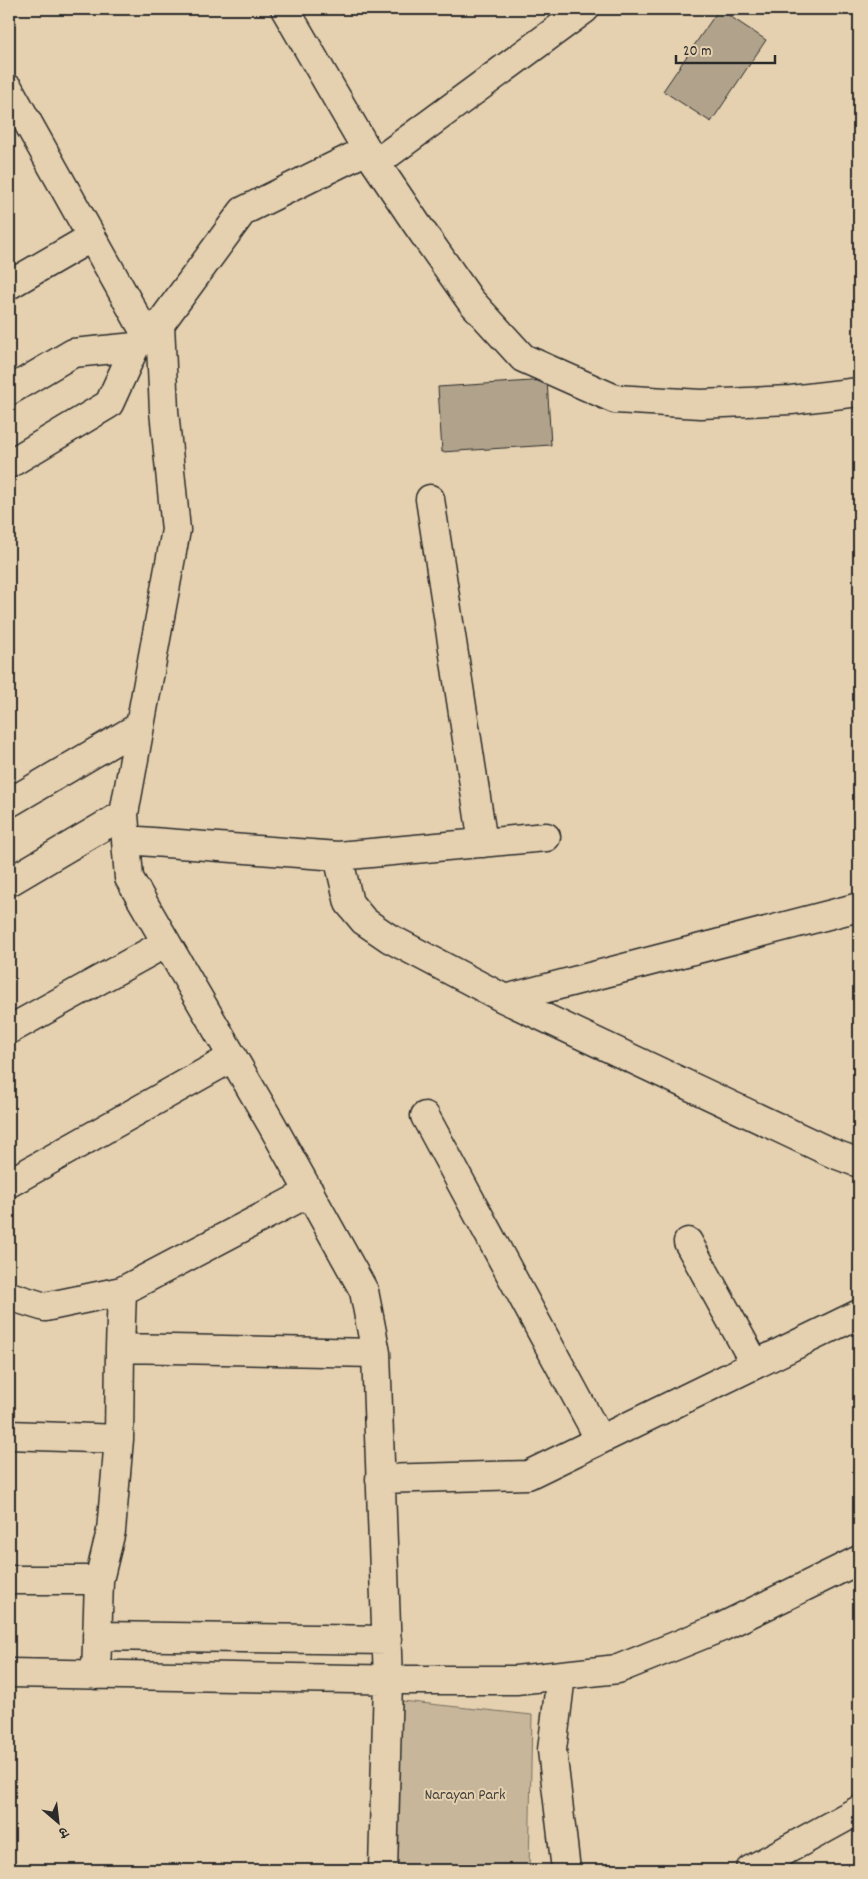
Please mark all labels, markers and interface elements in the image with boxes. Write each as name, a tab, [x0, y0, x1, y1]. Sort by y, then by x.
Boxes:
scale bar	[676, 32, 774, 64]
text: 20 m	[683, 41, 711, 63]
park label: Narayan Park	[424, 1784, 506, 1807]
north arrow	[32, 1796, 82, 1846]
text: उ	[54, 1821, 72, 1843]

